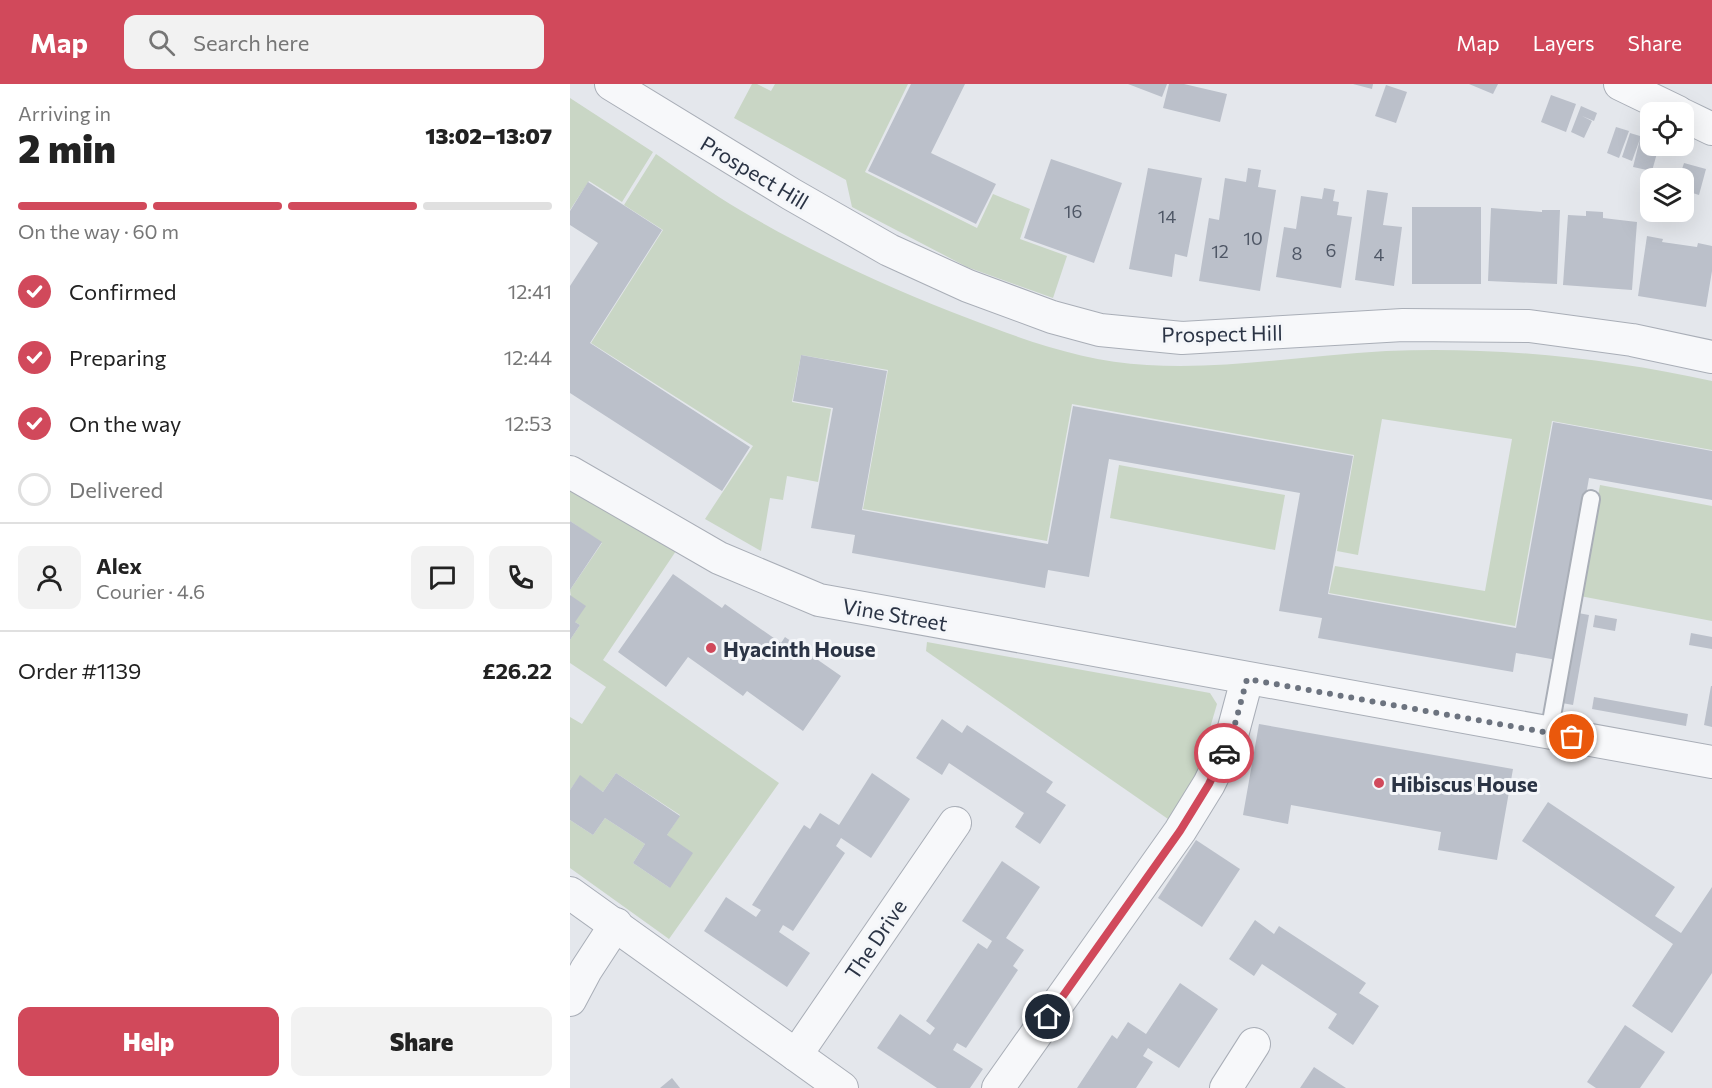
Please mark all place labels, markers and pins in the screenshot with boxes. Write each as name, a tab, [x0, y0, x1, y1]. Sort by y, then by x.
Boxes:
place label: Hyacinth House	[723, 636, 875, 661]
marker: Hyacinth House	[704, 641, 718, 655]
pin	[1546, 711, 1597, 762]
place label: Hibiscus House	[1391, 771, 1538, 796]
marker: Hibiscus House	[1372, 776, 1386, 790]
pin	[1022, 991, 1073, 1042]

